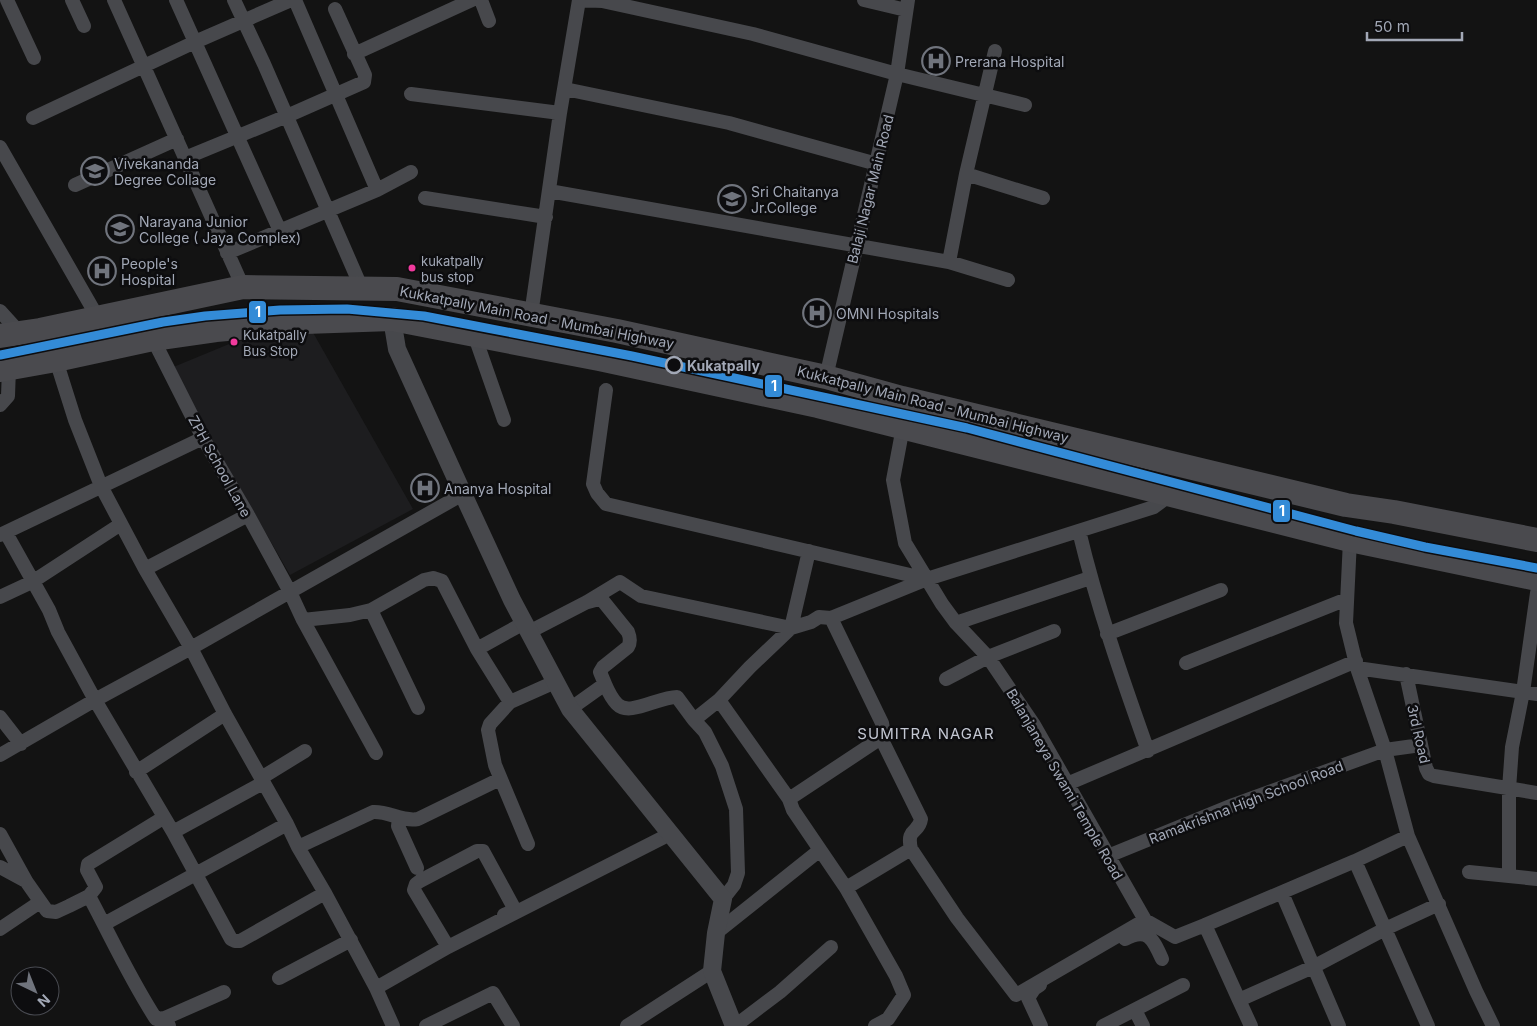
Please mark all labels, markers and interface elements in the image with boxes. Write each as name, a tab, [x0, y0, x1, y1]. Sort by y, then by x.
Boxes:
scale bar	[1367, 10, 1462, 42]
text: 50 m	[1374, 17, 1410, 36]
hospital icon: Prerana Hospital	[921, 46, 951, 76]
place label: Prerana Hospital	[955, 53, 1064, 70]
street label: Balaji Nagar Main Road	[843, 113, 897, 265]
place label: Vivekananda Degree Collage	[114, 155, 216, 188]
school or university icon: Vivekananda Degree Collage	[80, 156, 110, 186]
place label: Sri Chaitanya Jr.College	[751, 183, 839, 216]
school or university icon: Sri Chaitanya Jr.College	[717, 184, 747, 214]
place label: Narayana Junior College ( Jaya Complex)	[139, 213, 301, 246]
school or university icon: Narayana Junior College ( Jaya Complex)	[105, 214, 135, 244]
place label: kukatpally bus stop	[421, 253, 484, 285]
place label: People's Hospital	[121, 255, 178, 288]
hospital icon: People's Hospital	[87, 256, 117, 286]
marker: kukatpally bus stop	[407, 263, 417, 273]
street label: Kukkatpally Main Road - Mumbai Highway	[398, 282, 676, 352]
hospital icon: OMNI Hospitals	[802, 298, 832, 328]
line badge: 1	[248, 300, 267, 324]
text: 1	[255, 303, 261, 320]
place label: OMNI Hospitals	[836, 305, 939, 322]
place label: Kukatpally Bus Stop	[243, 327, 307, 359]
marker: Kukatpally Bus Stop	[229, 337, 239, 347]
marker: Kukatpally	[665, 356, 683, 374]
place label: Kukatpally	[687, 357, 761, 374]
street label: Kukkatpally Main Road - Mumbai Highway	[796, 362, 1071, 446]
line badge: 1	[764, 374, 783, 398]
text: 1	[771, 377, 777, 394]
street label: ZPH School Lane	[185, 412, 255, 520]
hospital icon: Ananya Hospital	[410, 473, 440, 503]
place label: Ananya Hospital	[444, 480, 552, 497]
line badge: 1	[1272, 499, 1291, 523]
text: 1	[1279, 502, 1285, 519]
street label: Balanjaneya Swami Temple Road	[1003, 686, 1127, 882]
street label: 3rd Road	[1404, 703, 1434, 765]
district label: SUMITRA NAGAR	[857, 724, 995, 743]
street label: Ramakrishna High School Road	[1146, 757, 1346, 847]
north arrow	[10, 966, 60, 1016]
text: N	[35, 991, 54, 1011]

